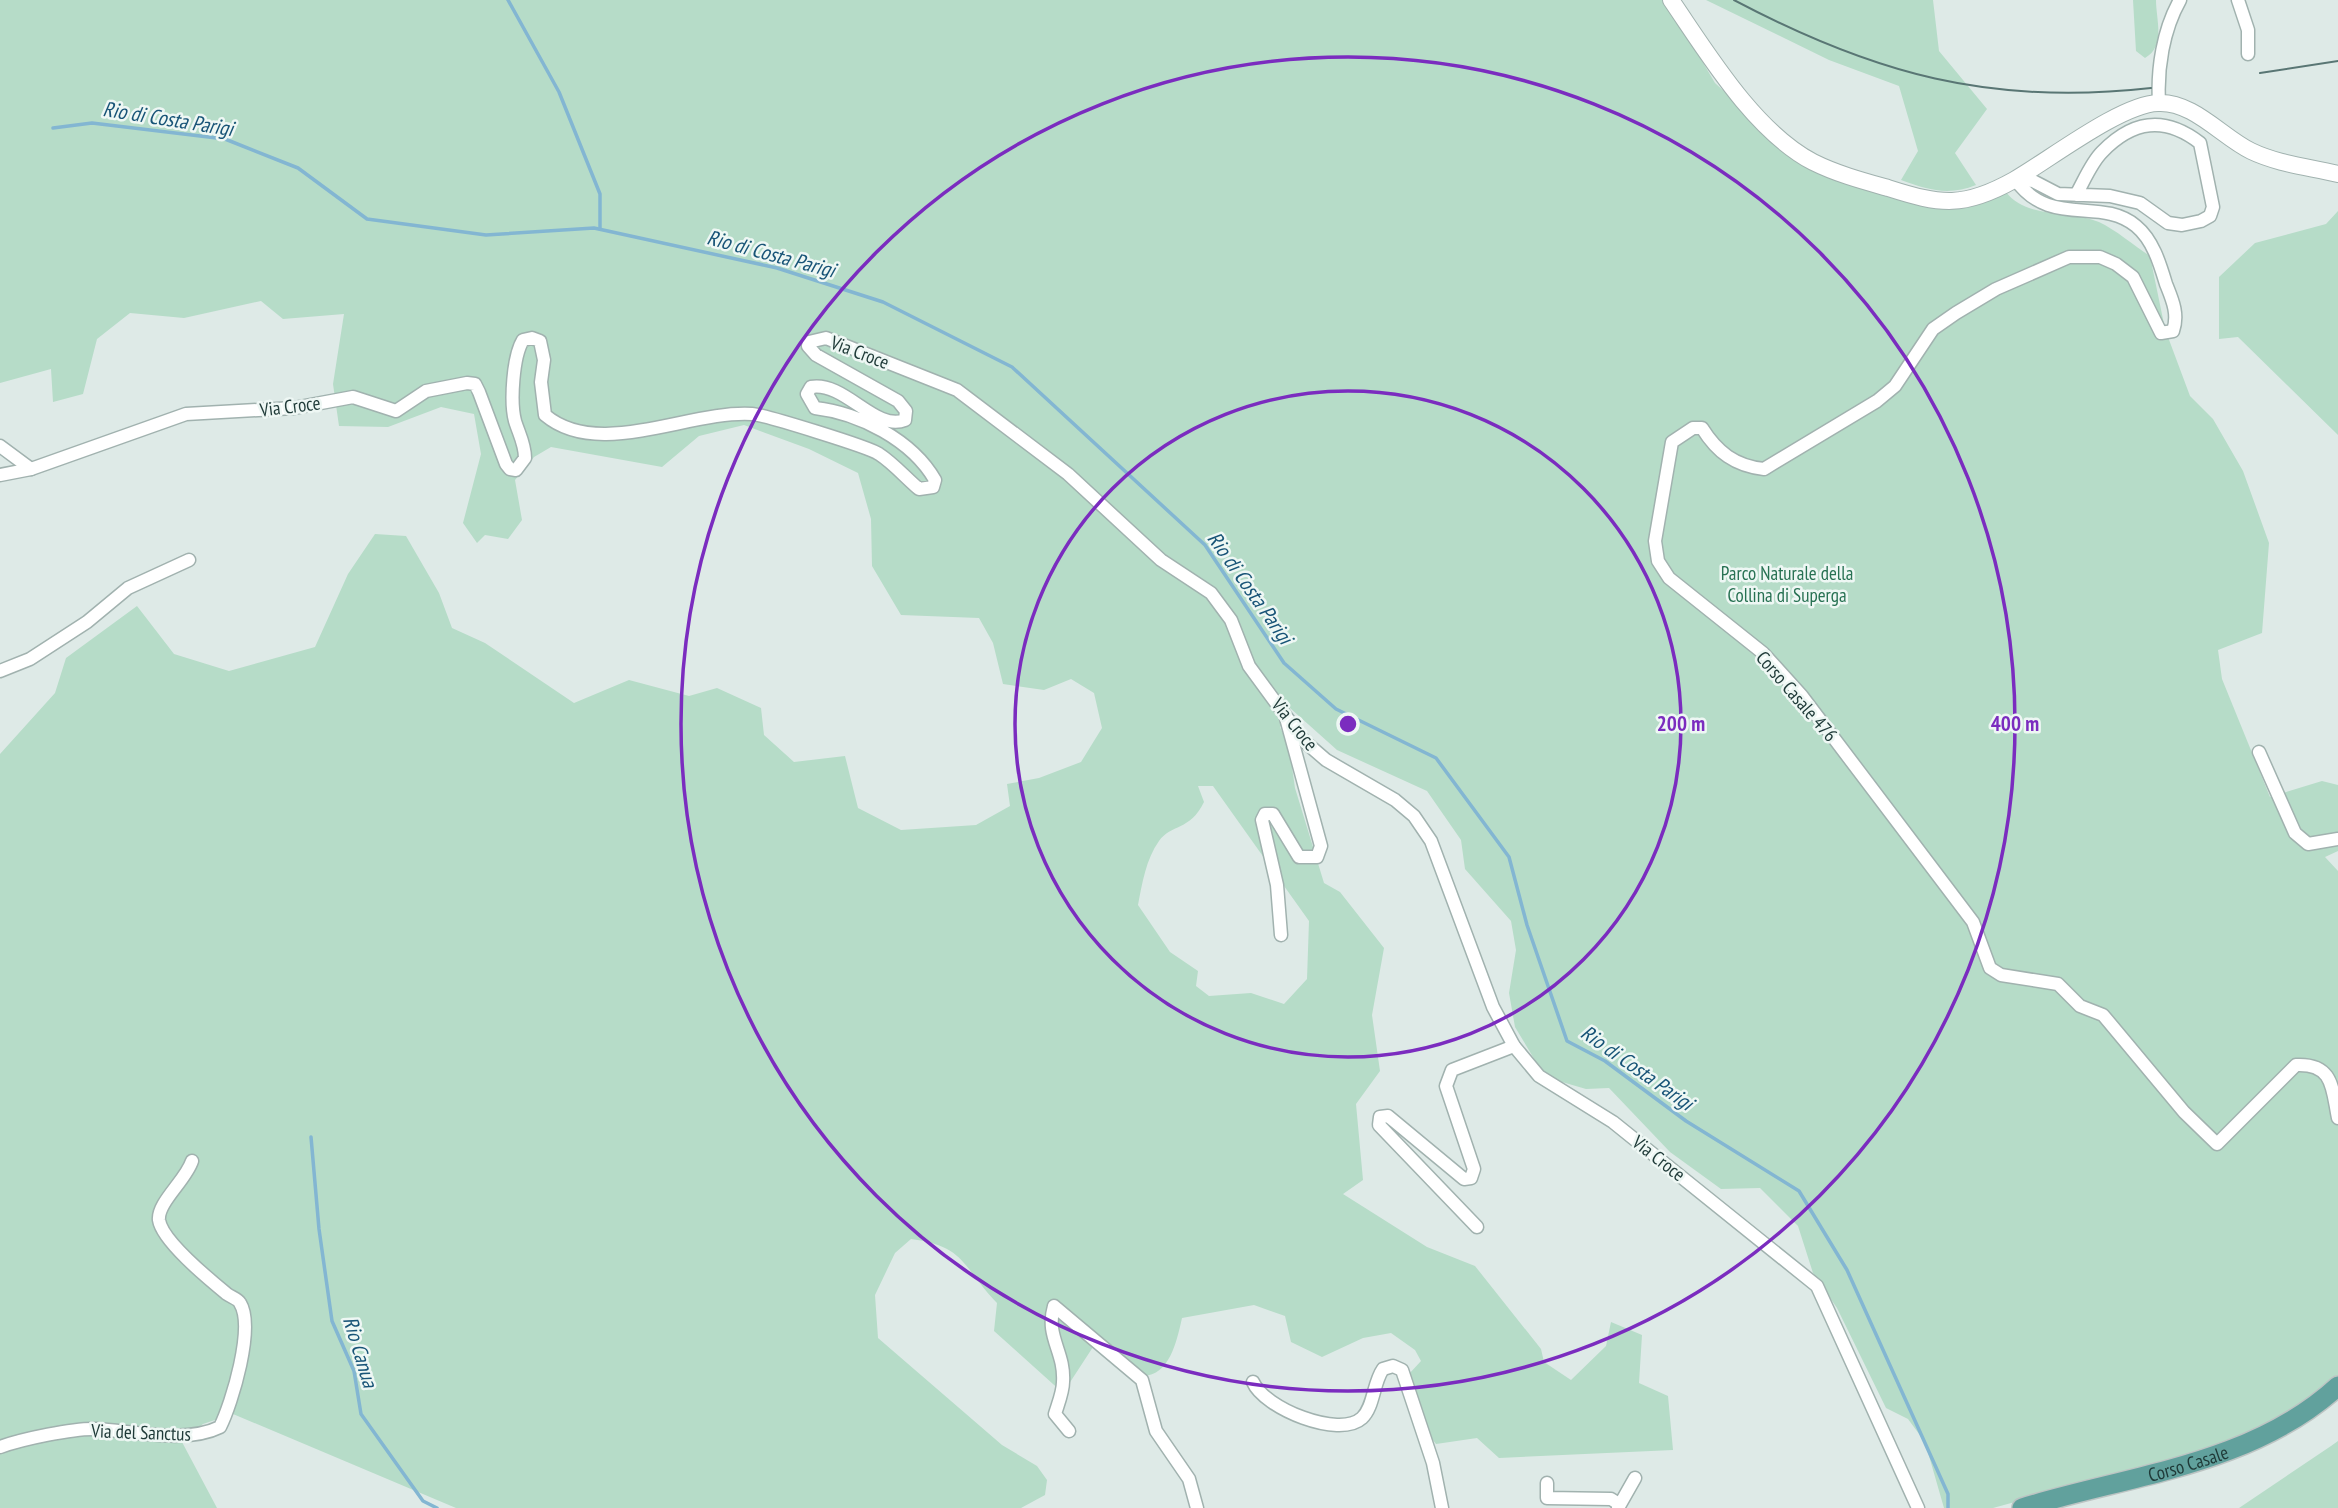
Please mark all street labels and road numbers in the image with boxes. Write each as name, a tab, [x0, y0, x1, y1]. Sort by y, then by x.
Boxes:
street label: Via Croce	[826, 330, 893, 374]
street label: Via Croce	[257, 390, 322, 422]
street label: Corso Casale 476	[1751, 646, 1843, 746]
street label: Via Croce	[1266, 692, 1324, 755]
street label: Via Croce	[1627, 1129, 1690, 1186]
street label: Via del Sanctus	[90, 1418, 191, 1446]
street label: Corso Casale	[2145, 1440, 2232, 1487]

